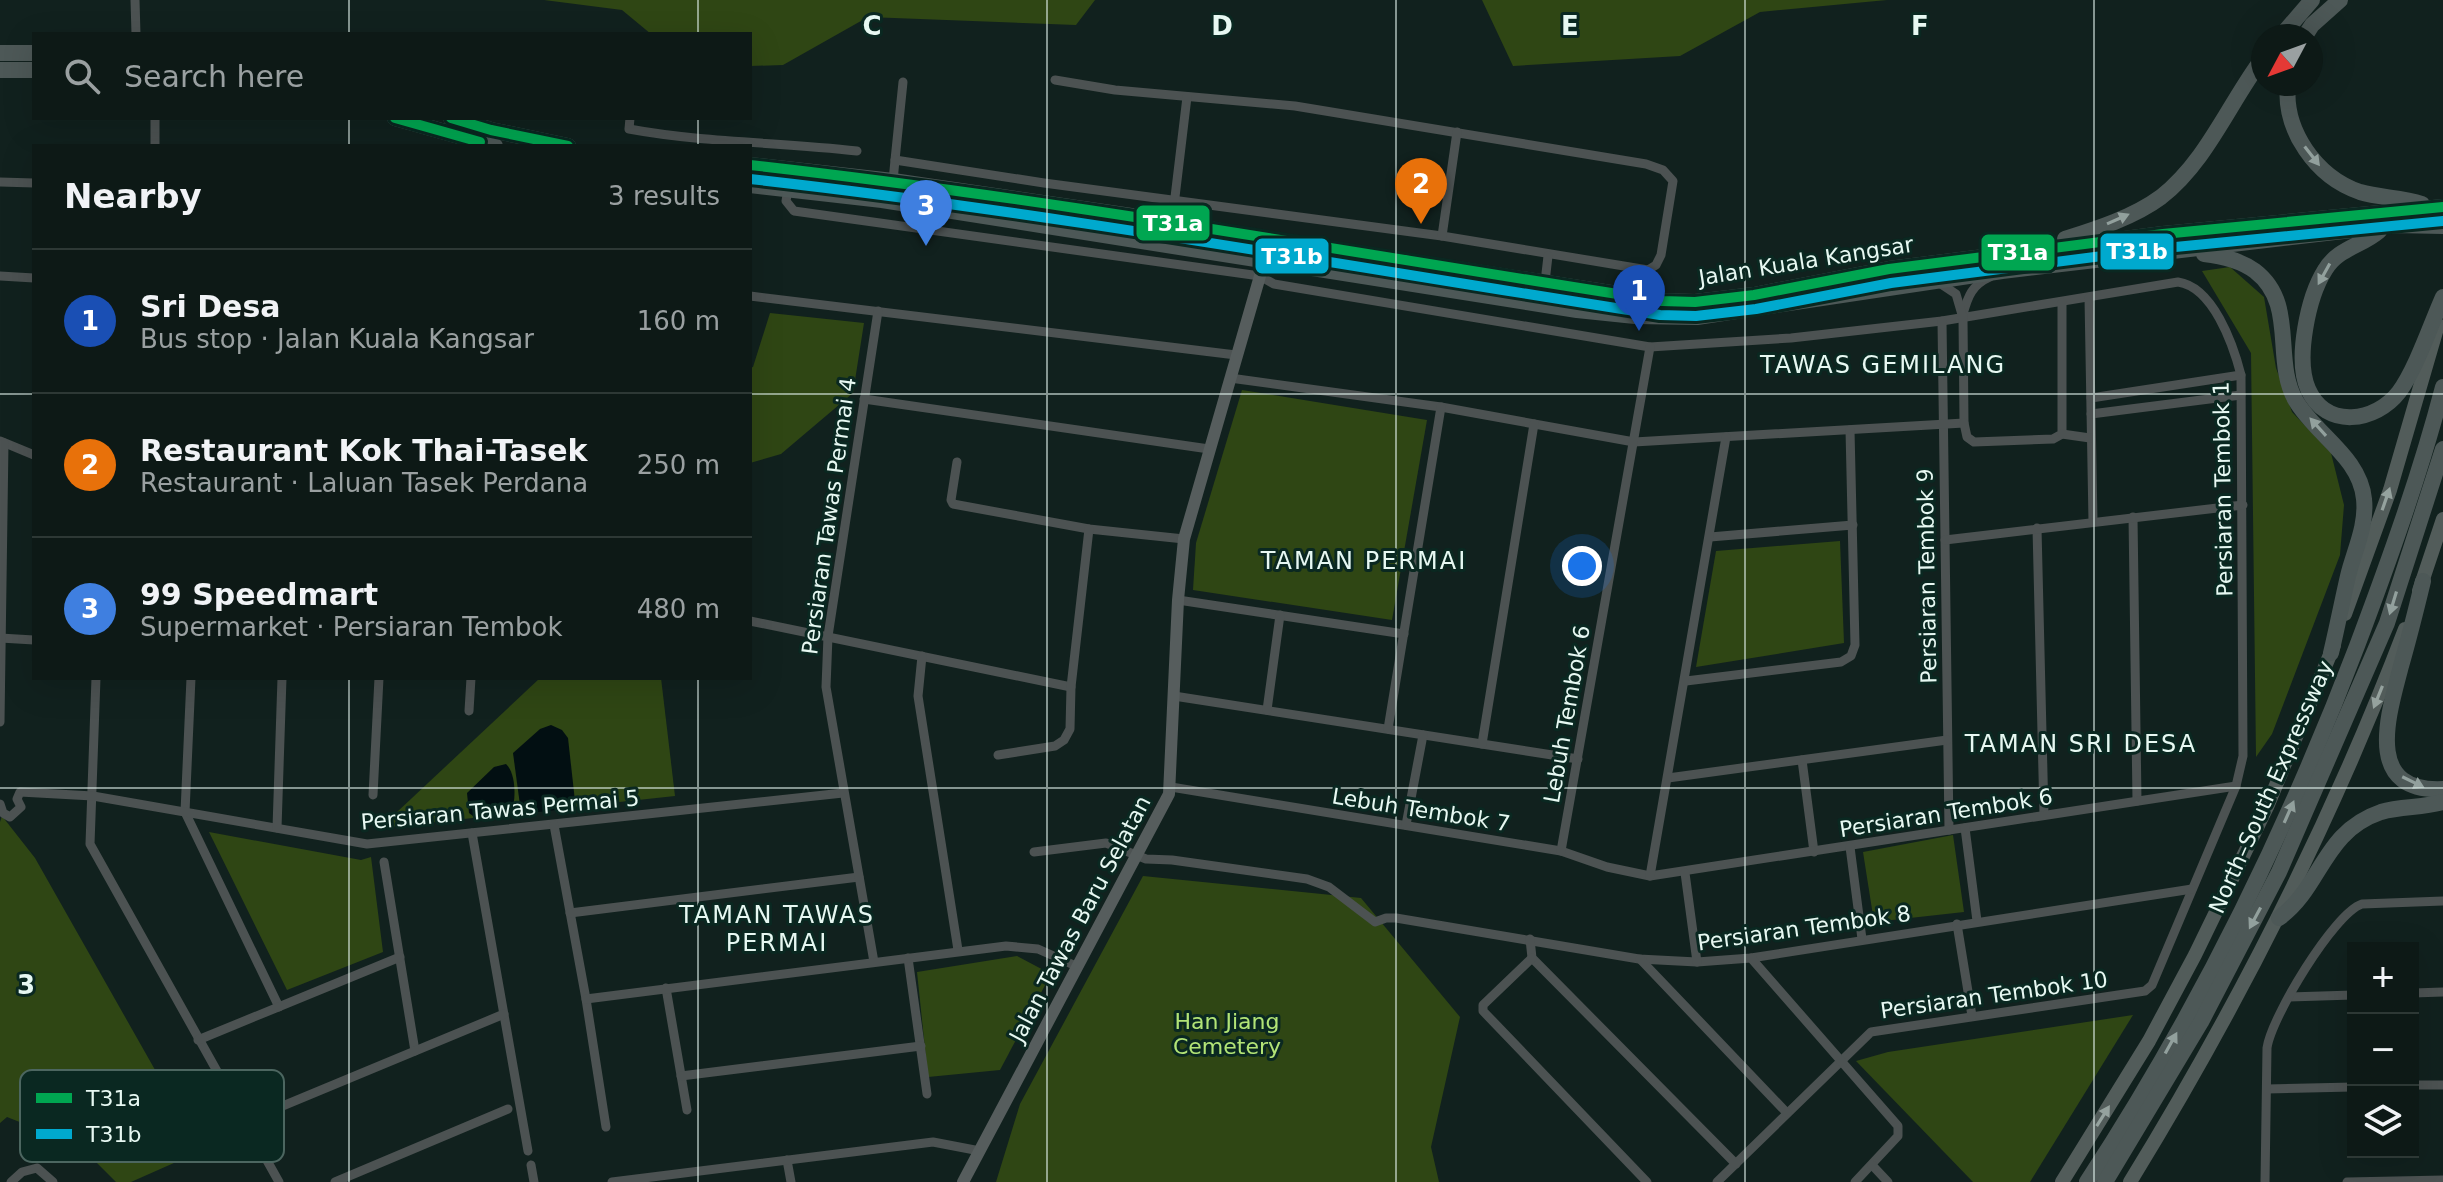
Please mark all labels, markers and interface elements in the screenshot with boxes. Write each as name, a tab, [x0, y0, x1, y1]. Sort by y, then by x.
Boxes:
text: C	[862, 11, 882, 41]
text: D	[1211, 11, 1233, 41]
text: E	[1561, 11, 1579, 41]
text: F	[1911, 11, 1929, 41]
north arrow	[2251, 24, 2323, 96]
search box	[32, 32, 752, 120]
icon: search	[60, 54, 104, 98]
text: Search here	[124, 59, 304, 94]
one-way arrow	[2303, 146, 2319, 166]
pin: 2	[1395, 158, 1447, 224]
text: Nearby	[64, 176, 202, 216]
pin: 3	[900, 180, 952, 246]
text: 3 results	[608, 181, 720, 211]
line badge: T31a	[1135, 204, 1211, 242]
text: T31a	[1143, 211, 1203, 236]
one-way arrow	[2106, 213, 2130, 226]
street label: Jalan Kuala Kangsar	[1695, 232, 1916, 291]
line badge: T31b	[2099, 232, 2175, 271]
line badge: T31a	[1980, 233, 2056, 272]
line badge: T31b	[1254, 237, 1330, 275]
text: T31b	[2106, 239, 2168, 264]
text: T31a	[1988, 240, 2048, 265]
text: T31b	[1261, 244, 1323, 269]
one-way arrow	[2317, 263, 2331, 286]
pin: 1	[1613, 265, 1665, 331]
text: Sri Desa	[140, 289, 280, 324]
text: 1	[81, 306, 99, 336]
text: 160 m	[637, 306, 720, 336]
text: Bus stop · Jalan Kuala Kangsar	[140, 324, 534, 354]
district label: TAWAS GEMILANG	[1759, 351, 2006, 379]
street label: Persiaran Tawas Permai 4	[797, 376, 861, 656]
street label: Persiaran Tembok 1	[2209, 381, 2237, 597]
one-way arrow	[2309, 417, 2327, 436]
text: Restaurant Kok Thai-Tasek	[140, 433, 588, 468]
text: 2	[81, 450, 99, 480]
text: 250 m	[637, 450, 720, 480]
text: Restaurant · Laluan Tasek Perdana	[140, 468, 588, 498]
street label: Persiaran Tembok 9	[1913, 468, 1941, 684]
one-way arrow	[2381, 487, 2393, 511]
your location	[1562, 546, 1602, 586]
district label: TAMAN PERMAI	[1260, 547, 1467, 575]
text: 99 Speedmart	[140, 577, 378, 612]
one-way arrow	[2386, 591, 2399, 615]
text: 3	[81, 594, 99, 624]
text: 480 m	[637, 594, 720, 624]
text: Supermarket · Persiaran Tembok	[140, 612, 563, 642]
street label: Lebuh Tembok 6	[1539, 623, 1595, 805]
street label: North–South Expressway	[2204, 657, 2338, 917]
one-way arrow	[2371, 685, 2384, 709]
district label: TAMAN SRI DESA	[1964, 730, 2197, 758]
one-way arrow	[2402, 776, 2425, 789]
street label: Lebuh Tembok 7	[1330, 784, 1512, 836]
street label: Persiaran Tembok 6	[1838, 784, 2054, 842]
street label: Persiaran Tawas Permai 5	[360, 785, 640, 835]
street label: Jalan Tawas Baru Selatan	[1003, 792, 1156, 1048]
one-way arrow	[2282, 800, 2296, 824]
district label: TAMAN TAWAS PERMAI	[678, 901, 875, 957]
street label: Persiaran Tembok 8	[1696, 901, 1912, 955]
one-way arrow	[2249, 906, 2262, 929]
map controls	[2347, 942, 2419, 1158]
button: +	[2347, 942, 2419, 1014]
street label: Persiaran Tembok 10	[1879, 967, 2109, 1023]
text: 3	[17, 970, 35, 1000]
park label: Han Jiang Cemetery	[1173, 1009, 1281, 1059]
button: −	[2347, 1014, 2419, 1086]
one-way arrow	[2164, 1032, 2178, 1055]
legend	[20, 1070, 284, 1162]
text: T31a	[85, 1086, 141, 1111]
button: layers	[2347, 1086, 2419, 1158]
one-way arrow	[2095, 1105, 2109, 1127]
text: T31b	[85, 1122, 141, 1147]

